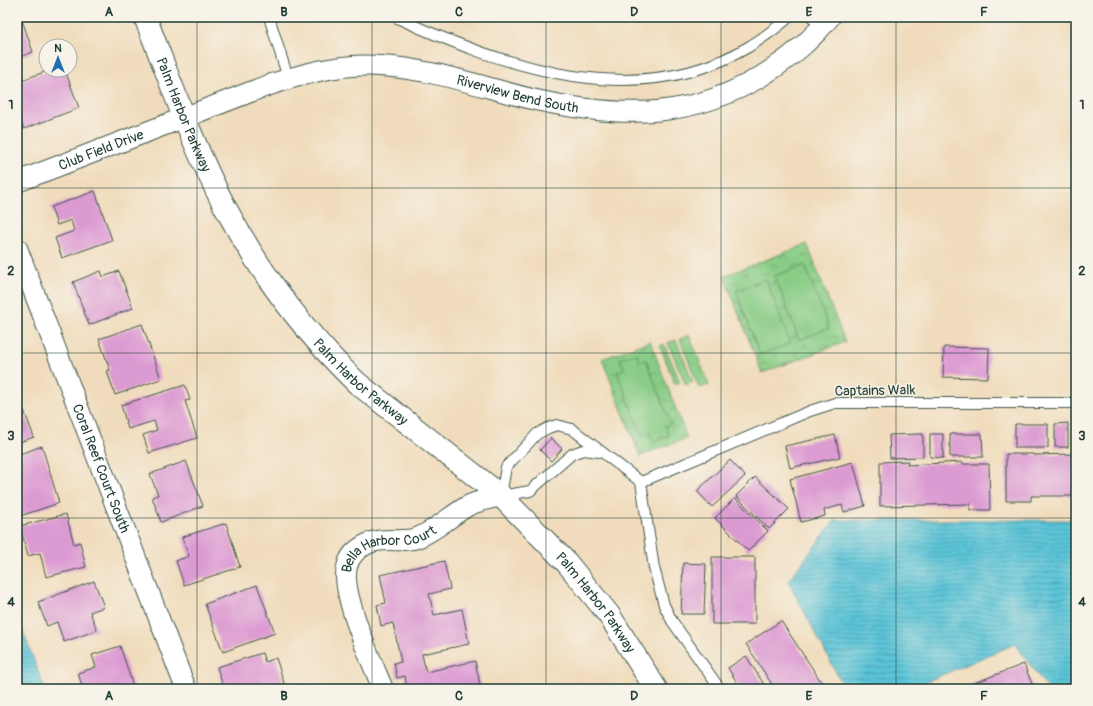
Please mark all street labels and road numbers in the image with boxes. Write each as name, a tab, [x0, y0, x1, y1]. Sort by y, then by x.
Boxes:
street label: Palm Harbor Parkway	[153, 55, 214, 175]
street label: Riverview Bend South	[455, 71, 580, 117]
street label: Club Field Drive	[56, 126, 146, 174]
street label: Palm Harbor Parkway	[310, 335, 411, 429]
street label: Captains Walk	[834, 381, 916, 400]
street label: Coral Reef Court South	[69, 402, 133, 535]
street label: Bella Harbor Court	[338, 522, 440, 574]
street label: Palm Harbor Parkway	[552, 549, 639, 656]

